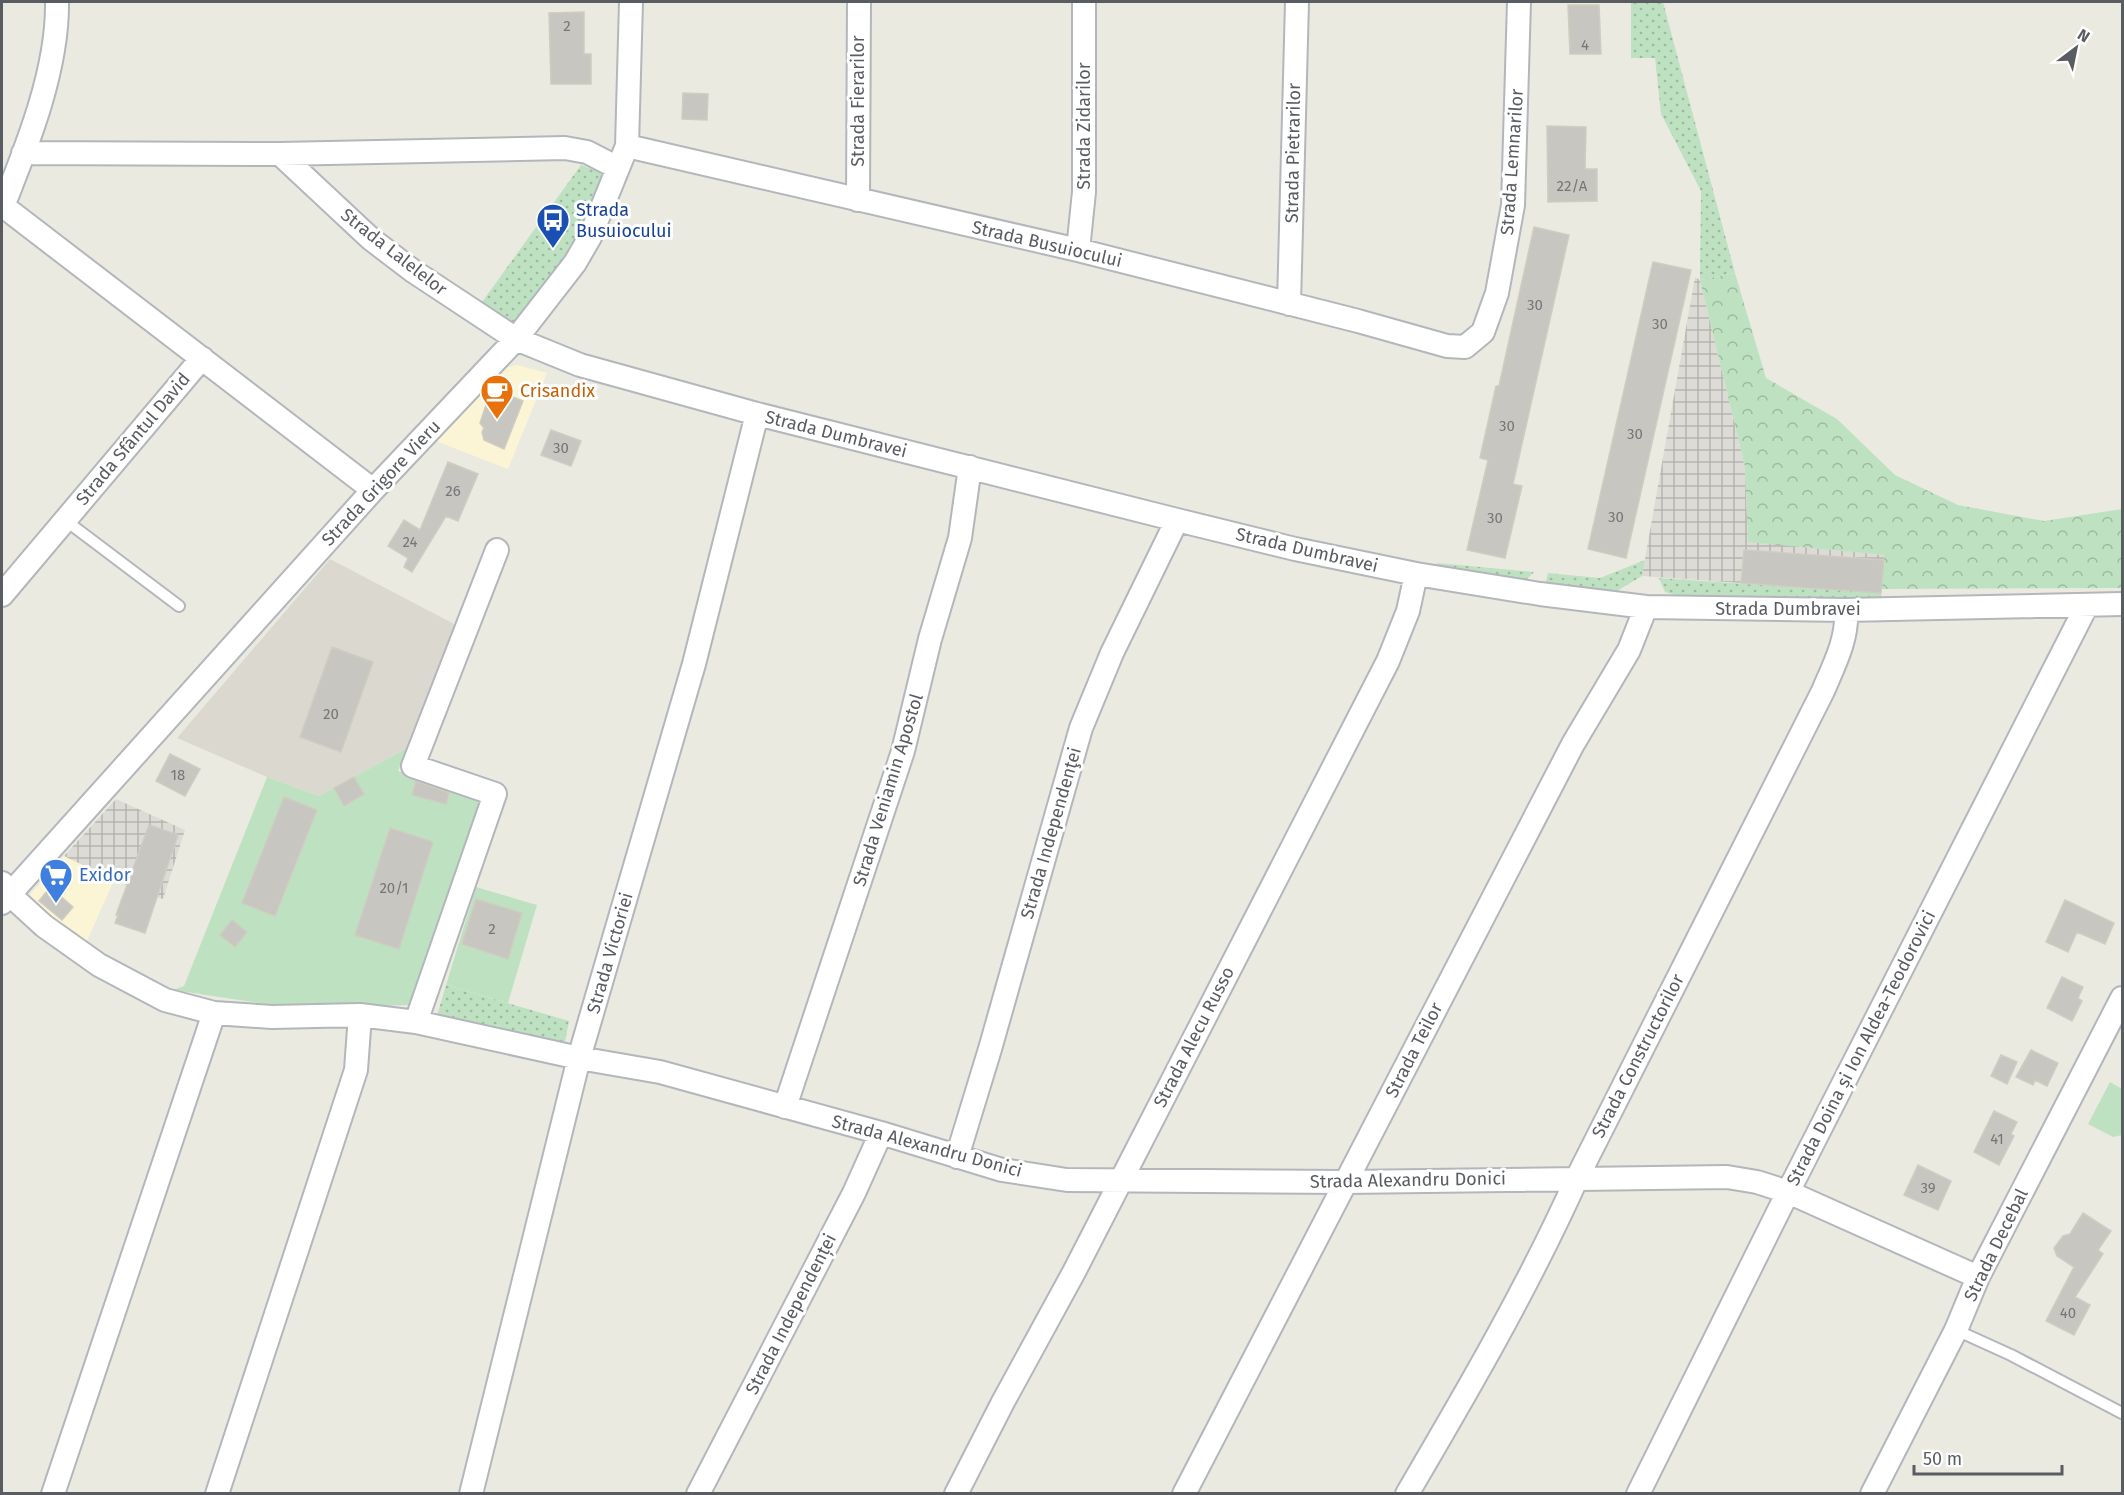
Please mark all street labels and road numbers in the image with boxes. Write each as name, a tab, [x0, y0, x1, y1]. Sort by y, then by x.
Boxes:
street label: Strada Fierarilor	[847, 35, 869, 167]
street label: Strada Zidarilor	[1073, 62, 1095, 190]
street label: Strada Pietrarilor	[1281, 83, 1305, 223]
street label: Strada Lemnarilor	[1496, 88, 1528, 236]
street label: Strada Lalelelor	[336, 204, 452, 300]
street label: Strada Busuiocului	[970, 216, 1124, 272]
street label: Strada Sfântul David	[71, 368, 195, 510]
street label: Strada Dumbravei	[763, 406, 909, 462]
street label: Strada Grigore Vieru	[317, 416, 445, 550]
street label: Strada Dumbravei	[1234, 523, 1380, 577]
street label: Strada Dumbravei	[1715, 598, 1861, 620]
street label: Strada Veniamin Apostol	[848, 691, 928, 889]
street label: Strada Independenţei	[1016, 745, 1086, 921]
street label: Strada Victoriei	[582, 890, 638, 1016]
street label: Strada Doina și Ion Aldea-Teodorovici	[1782, 907, 1941, 1190]
street label: Strada Alecu Russo	[1149, 963, 1239, 1111]
street label: Strada Constructorilor	[1587, 970, 1689, 1142]
street label: Strada Teilor	[1381, 999, 1447, 1101]
street label: Strada Alexandru Donici	[829, 1110, 1025, 1182]
street label: Strada Alexandru Donici	[1310, 1167, 1506, 1193]
street label: Strada Decebal	[1959, 1185, 2033, 1305]
street label: Strada Independenței	[741, 1230, 842, 1399]

